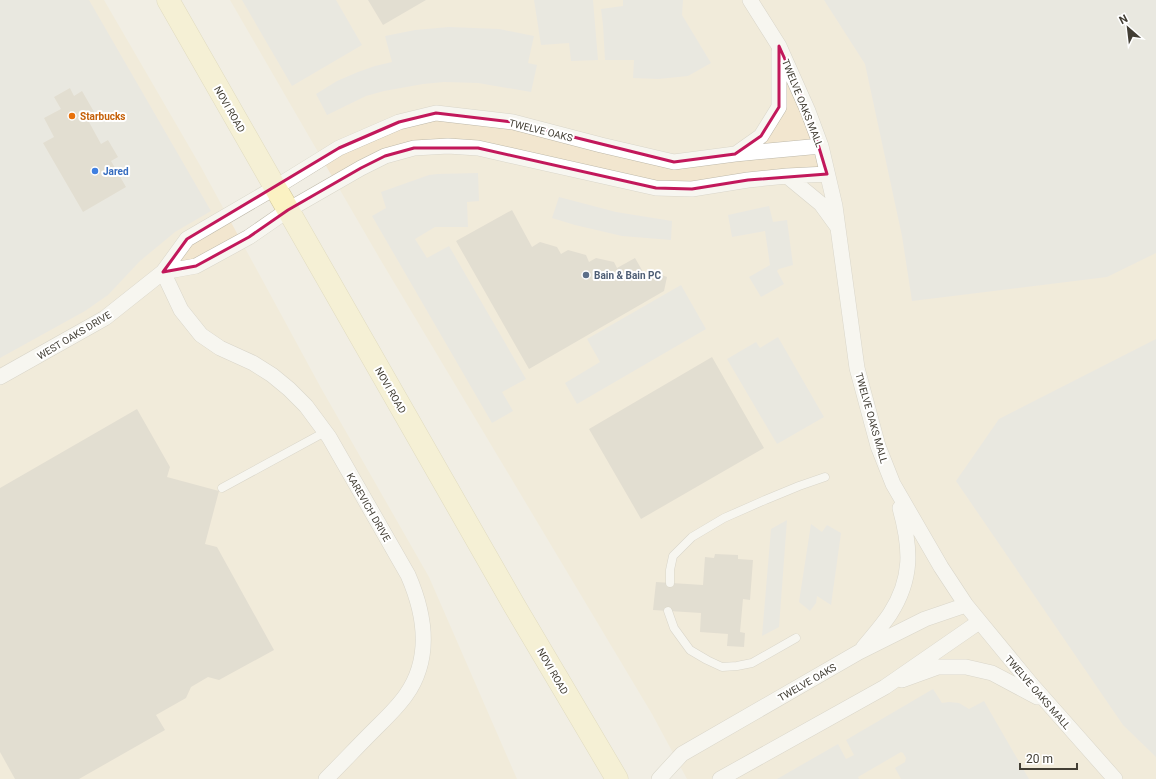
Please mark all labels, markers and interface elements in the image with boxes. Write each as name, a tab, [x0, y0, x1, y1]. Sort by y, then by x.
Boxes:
north arrow	[1108, 8, 1148, 48]
text: N	[1117, 12, 1130, 27]
street label: TWELVE OAKS MALL	[780, 58, 825, 149]
street label: NOVI ROAD	[212, 84, 247, 134]
marker: Starbucks	[67, 111, 77, 121]
place label: Starbucks	[80, 111, 125, 122]
street label: TWELVE OAKS	[508, 117, 574, 144]
marker: Jared	[90, 166, 100, 176]
place label: Jared	[103, 166, 129, 177]
marker: Bain & Bain PC	[581, 270, 591, 280]
place label: Bain & Bain PC	[594, 270, 661, 281]
street label: WEST OAKS DRIVE	[35, 309, 113, 362]
street label: NOVI ROAD	[373, 365, 408, 415]
street label: TWELVE OAKS MALL	[853, 372, 890, 465]
street label: KAREVICH DRIVE	[344, 471, 393, 544]
street label: NOVI ROAD	[535, 646, 570, 696]
street label: TWELVE OAKS MALL	[1003, 653, 1073, 732]
street label: TWELVE OAKS	[776, 661, 838, 703]
scale bar	[1020, 745, 1077, 771]
text: 20 m	[1026, 752, 1053, 766]

